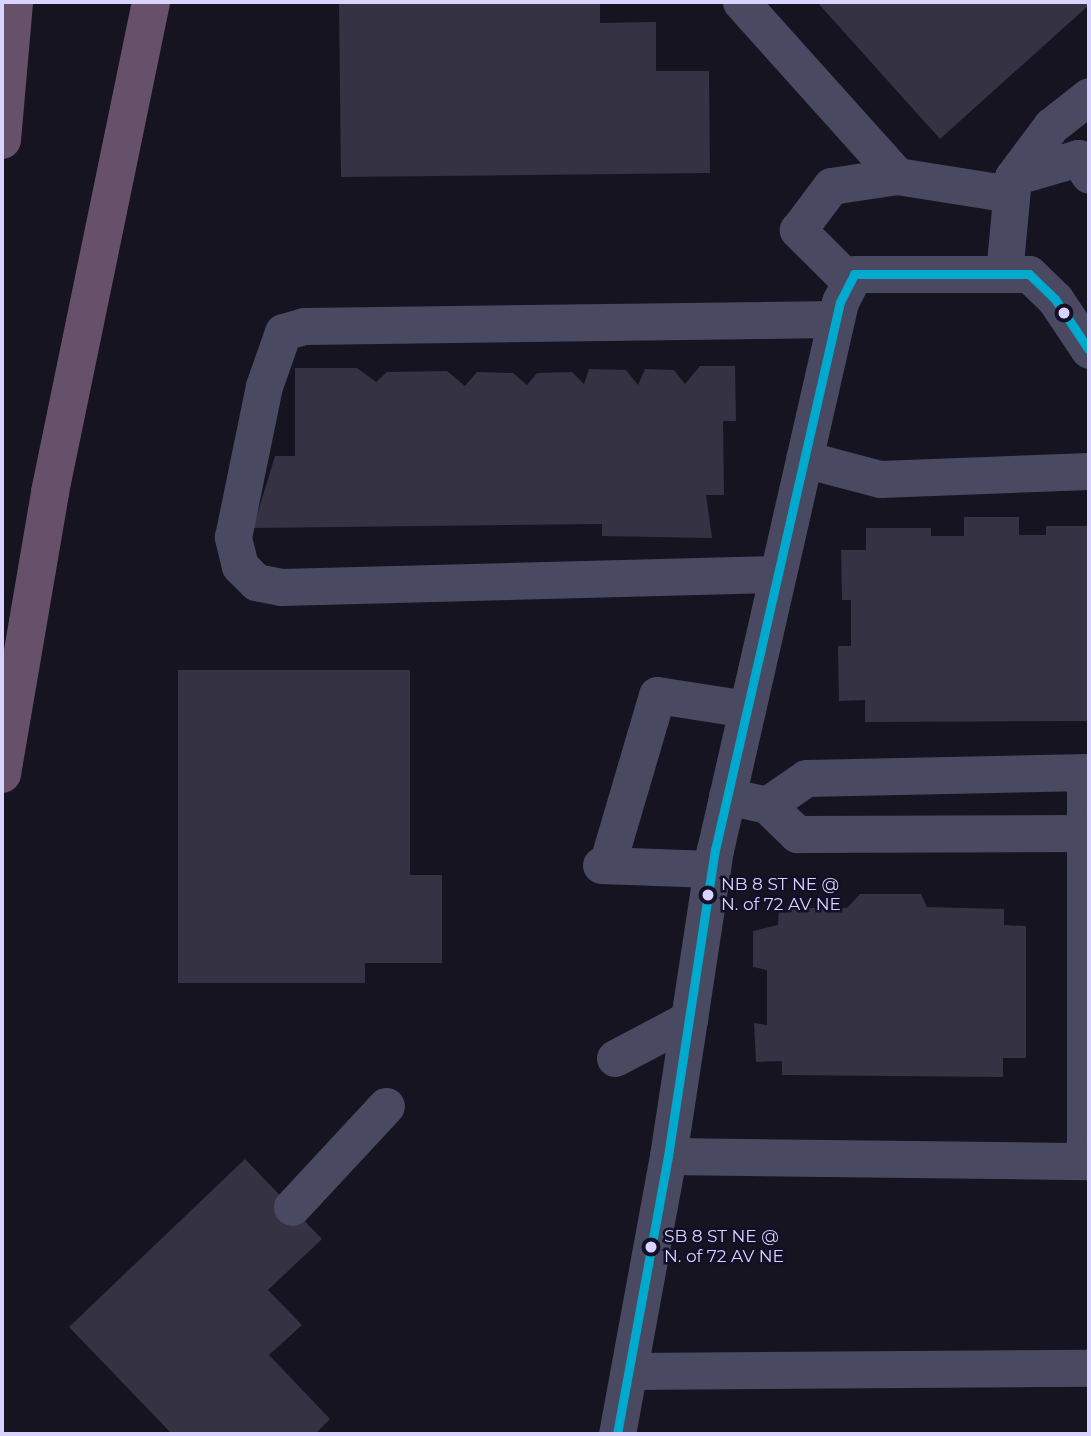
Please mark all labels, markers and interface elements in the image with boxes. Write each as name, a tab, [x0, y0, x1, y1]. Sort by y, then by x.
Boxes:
unlabelled marker	[1057, 306, 1071, 320]
place label: NB 8 ST NE @ N. of 72 AV NE	[721, 875, 841, 915]
marker: NB 8 ST NE @ N. of 72 AV NE	[701, 888, 715, 902]
place label: SB 8 ST NE @ N. of 72 AV NE	[664, 1227, 784, 1267]
marker: SB 8 ST NE @ N. of 72 AV NE	[644, 1240, 658, 1254]

